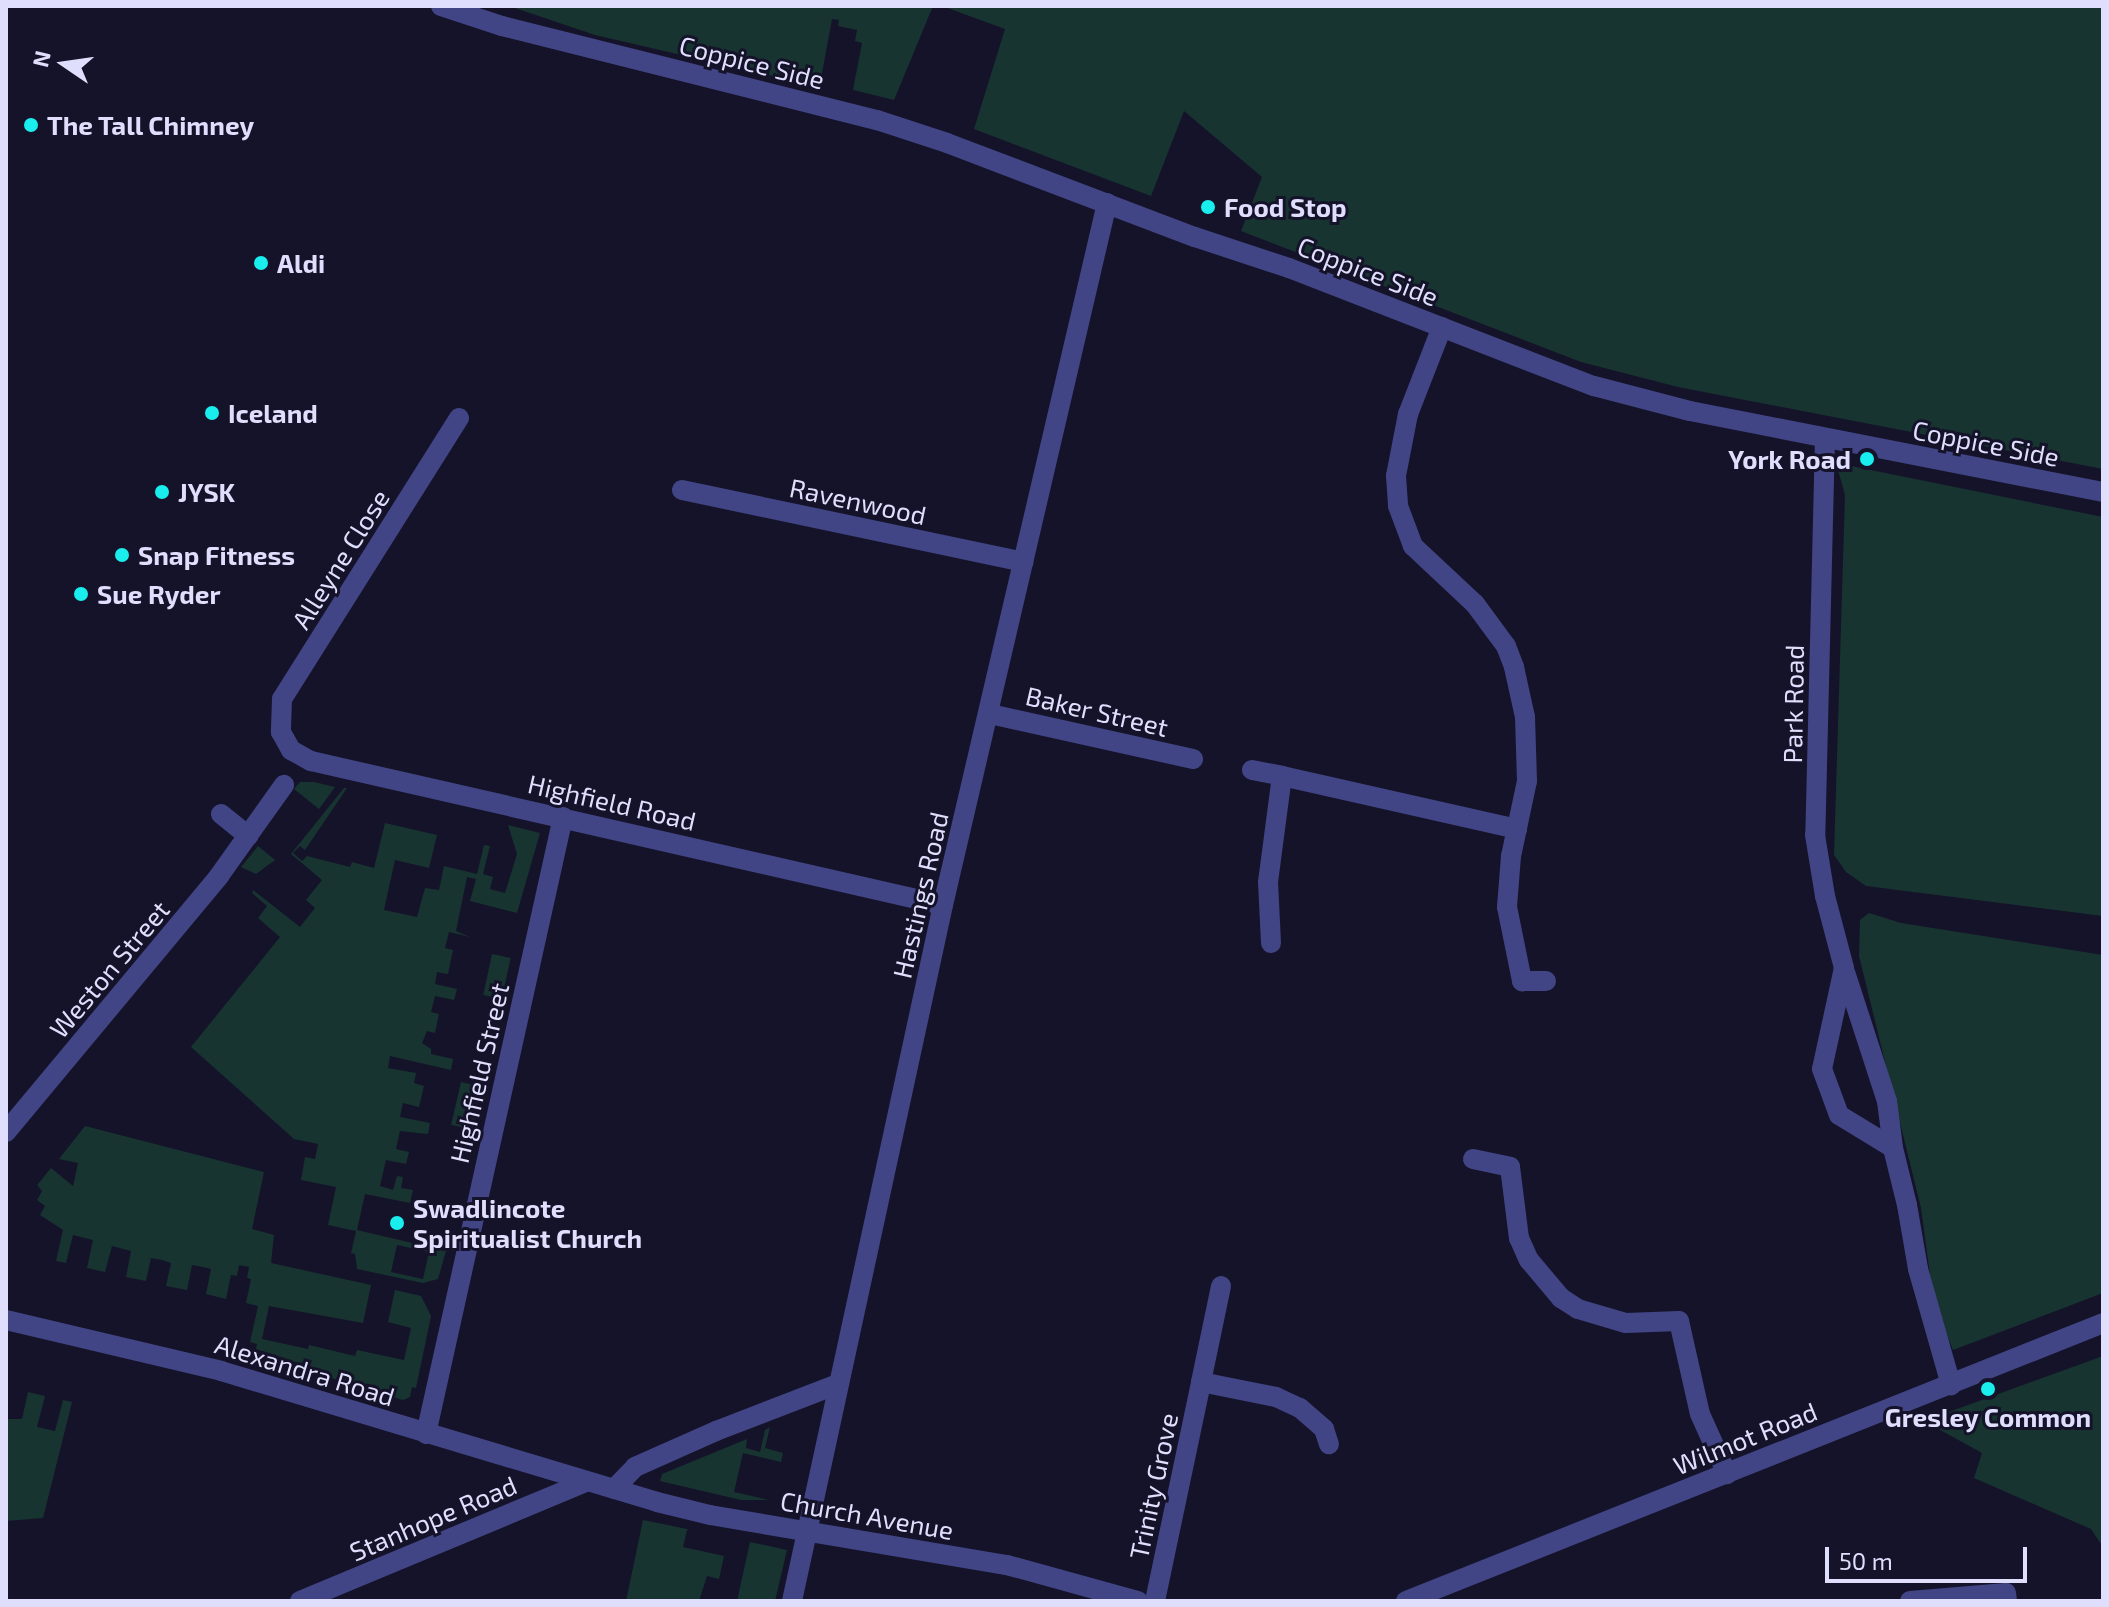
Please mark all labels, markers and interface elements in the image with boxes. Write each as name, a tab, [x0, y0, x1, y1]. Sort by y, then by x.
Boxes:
north arrow	[24, 24, 104, 104]
street label: Coppice Side	[676, 29, 828, 95]
text: N	[26, 48, 55, 69]
place label: The Tall Chimney	[47, 109, 255, 141]
marker: The Tall Chimney	[22, 116, 40, 134]
place label: Food Stop	[1224, 191, 1347, 223]
marker: Food Stop	[1199, 198, 1217, 216]
street label: Coppice Side	[1293, 230, 1443, 312]
place label: Aldi	[277, 247, 325, 279]
marker: Aldi	[252, 254, 270, 272]
place label: Iceland	[228, 397, 318, 429]
marker: Iceland	[203, 404, 221, 422]
street label: Coppice Side	[1910, 414, 2062, 472]
place label: York Road	[1728, 443, 1851, 475]
marker: York Road	[1858, 450, 1876, 468]
street label: Ravenwood	[787, 471, 929, 531]
place label: JYSK	[178, 476, 235, 508]
marker: JYSK	[153, 483, 171, 501]
street label: Alleyne Close	[285, 483, 395, 635]
place label: Snap Fitness	[138, 539, 295, 571]
marker: Snap Fitness	[113, 546, 131, 564]
place label: Sue Ryder	[97, 578, 221, 610]
marker: Sue Ryder	[72, 585, 90, 603]
street label: Park Road	[1776, 644, 1810, 764]
street label: Baker Street	[1023, 679, 1171, 743]
street label: Highfield Road	[525, 768, 699, 836]
street label: Hastings Road	[886, 809, 954, 981]
street label: Weston Street	[43, 894, 175, 1044]
street label: Highfield Street	[443, 980, 515, 1166]
place label: Swadlincote Spiritualist Church	[413, 1192, 642, 1254]
marker: Swadlincote Spiritualist Church	[388, 1214, 406, 1232]
street label: Alexandra Road	[211, 1328, 399, 1412]
marker: Gresley Common	[1979, 1380, 1997, 1398]
street label: Wilmot Road	[1669, 1395, 1821, 1481]
place label: Gresley Common	[1885, 1401, 2091, 1433]
street label: Trinity Grove	[1122, 1410, 1184, 1562]
street label: Stanhope Road	[345, 1469, 521, 1567]
street label: Church Avenue	[778, 1484, 956, 1546]
scale bar	[1829, 1531, 2031, 1581]
text: 50 m	[1839, 1546, 1893, 1575]

